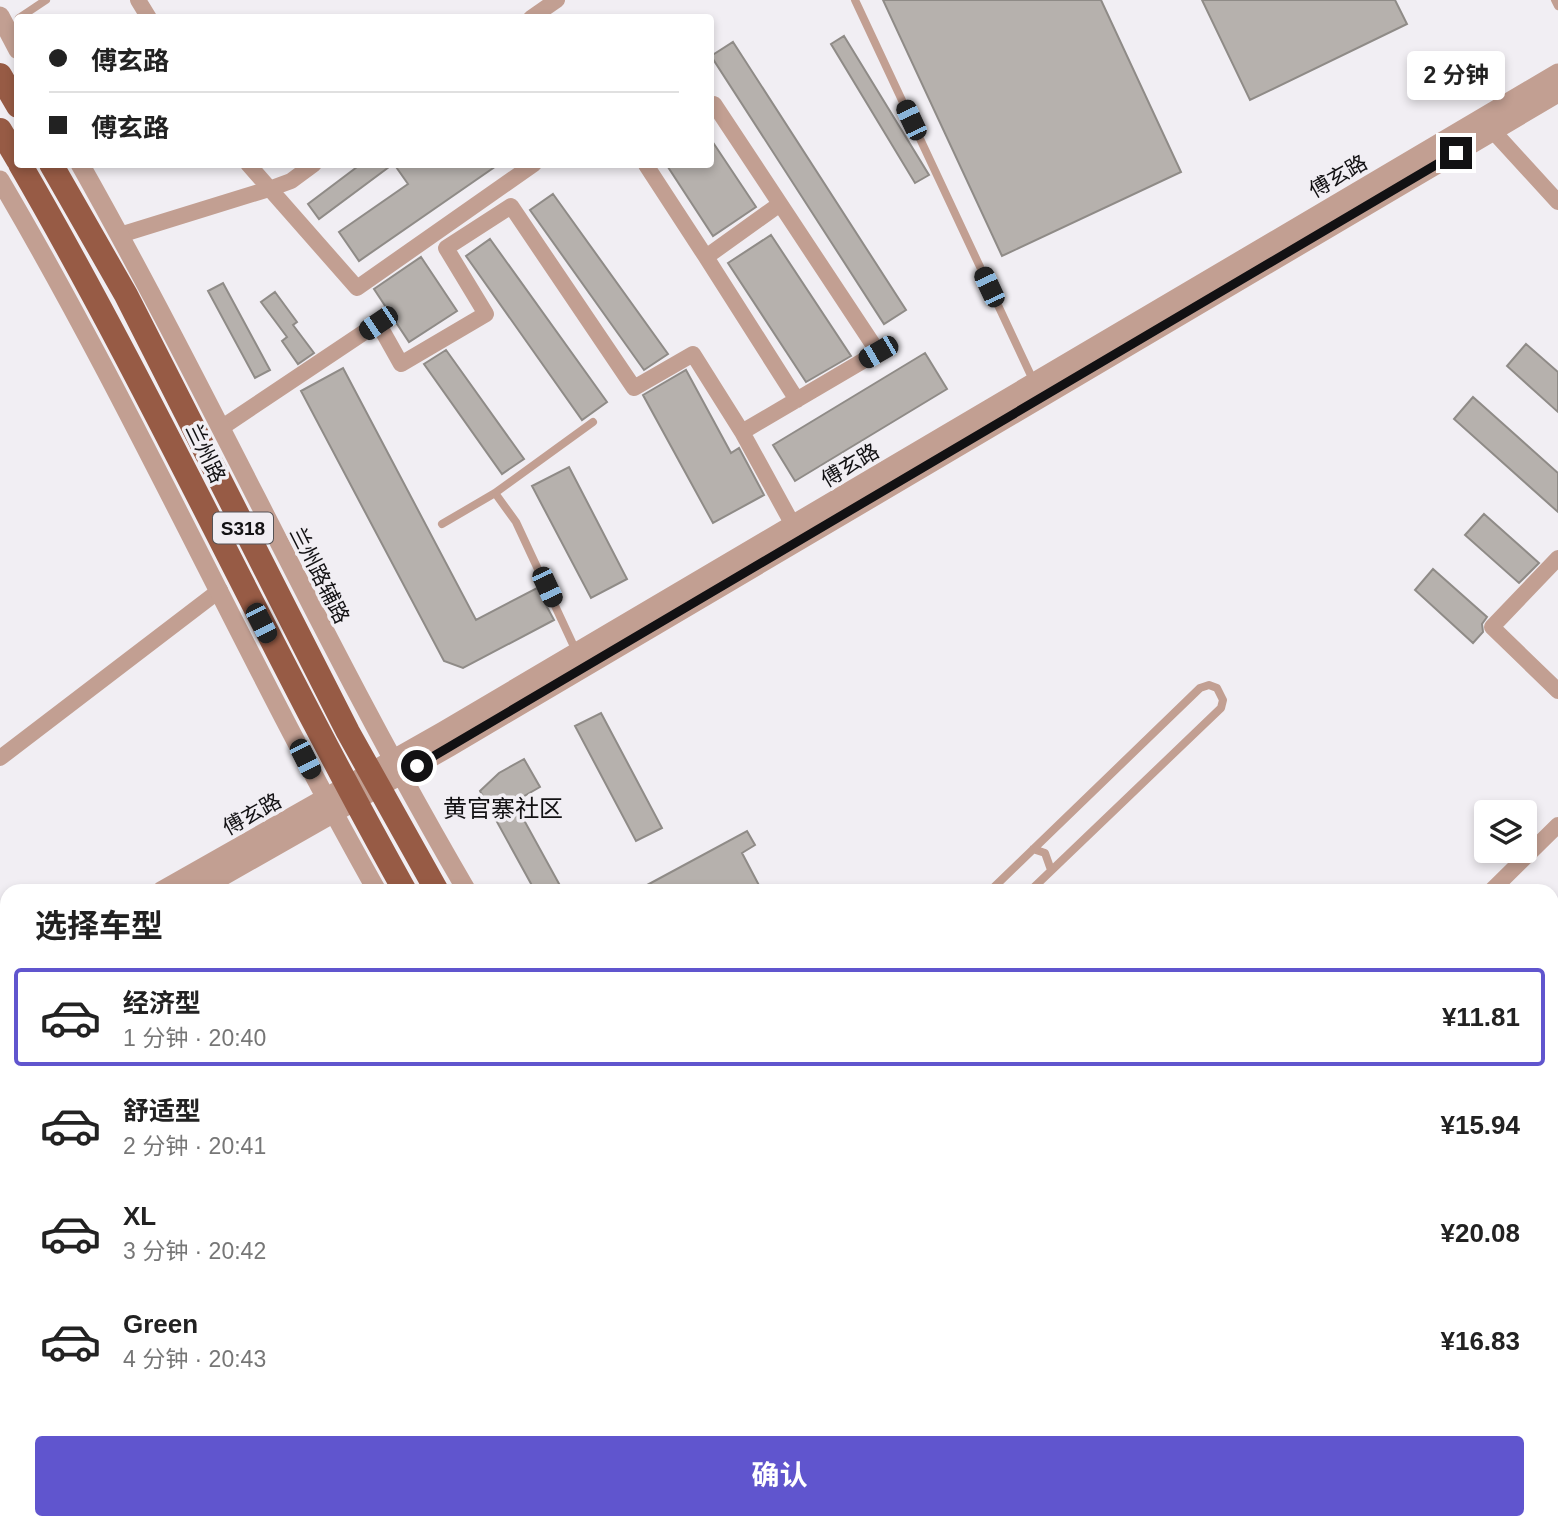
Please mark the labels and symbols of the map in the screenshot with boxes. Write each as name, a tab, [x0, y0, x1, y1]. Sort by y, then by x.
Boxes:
callout: 2 分钟	[1407, 52, 1505, 100]
car	[893, 97, 930, 143]
route end	[1440, 137, 1472, 169]
street label: 傅玄路	[1305, 150, 1371, 202]
car	[971, 264, 1008, 310]
car	[355, 303, 402, 343]
car	[855, 332, 902, 372]
street label: 兰州路	[182, 420, 230, 486]
street label: 傅玄路	[817, 439, 883, 491]
road number: S318	[213, 512, 273, 544]
street label: 兰州路辅路	[286, 523, 354, 627]
car	[529, 564, 566, 610]
car	[243, 600, 280, 646]
car	[287, 736, 324, 782]
route start	[401, 750, 433, 782]
street label: 傅玄路	[219, 789, 285, 839]
district label: 黄官寨社区	[443, 795, 563, 822]

